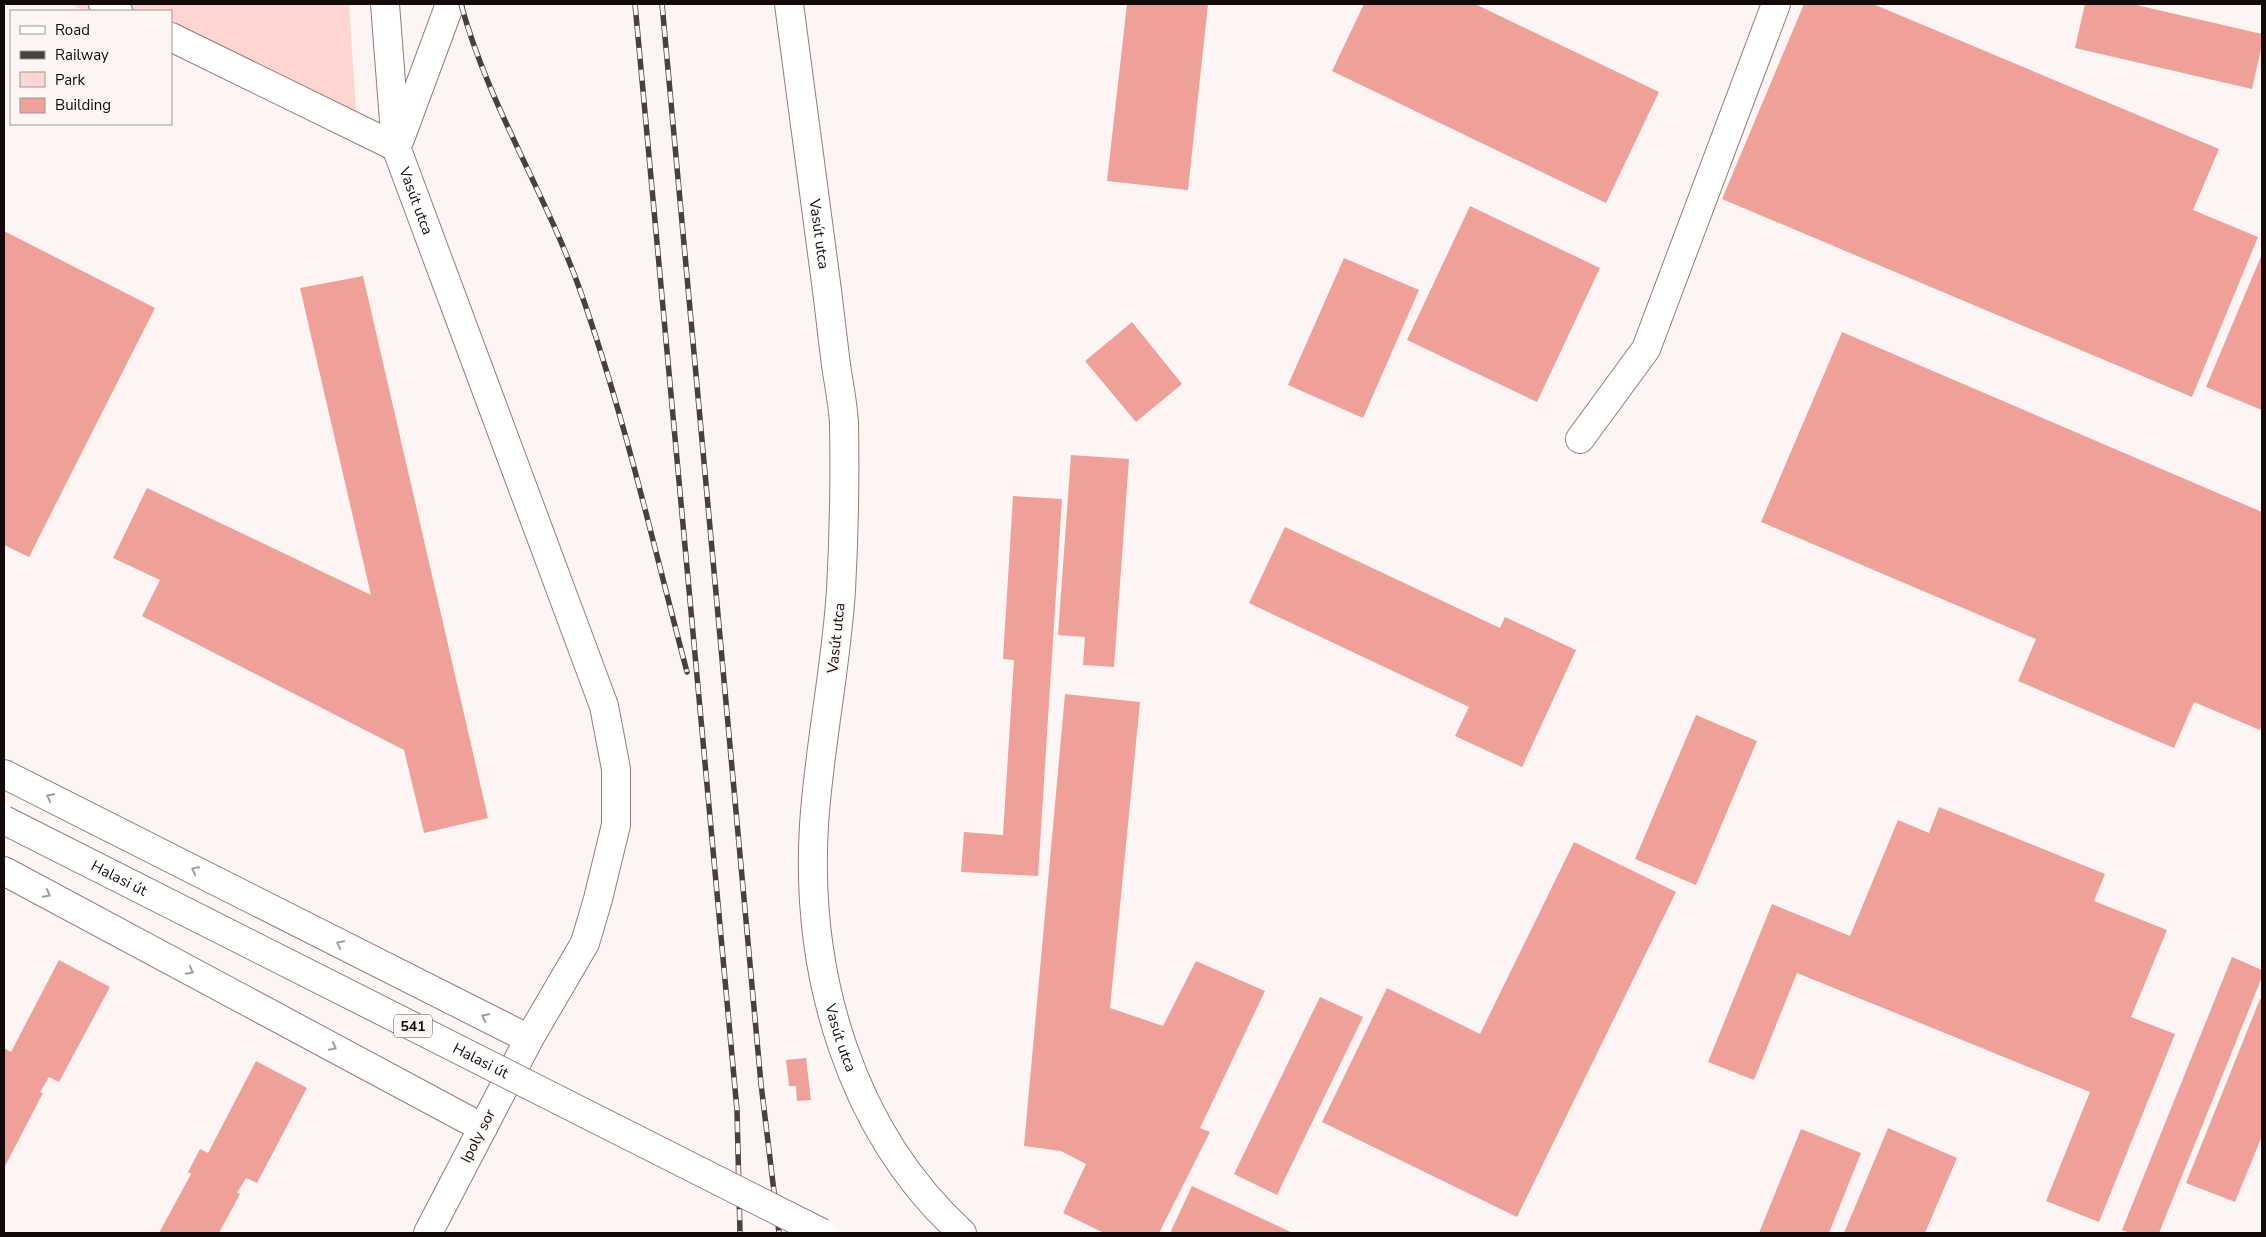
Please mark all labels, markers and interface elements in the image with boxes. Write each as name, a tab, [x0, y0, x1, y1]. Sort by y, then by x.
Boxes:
legend	[10, 10, 172, 125]
text: Road	[55, 20, 90, 40]
text: Railway	[55, 45, 109, 65]
text: Park	[55, 70, 85, 90]
text: Building	[55, 95, 111, 115]
street label: Vasút utca	[394, 163, 438, 238]
street label: Vasút utca	[804, 197, 834, 270]
street label: Vasút utca	[822, 602, 850, 675]
one-way arrow	[46, 793, 55, 803]
street label: Halasi út	[88, 856, 151, 901]
one-way arrow	[191, 866, 200, 877]
one-way arrow	[41, 888, 50, 898]
one-way arrow	[336, 940, 345, 950]
one-way arrow	[185, 965, 194, 975]
street label: Vasút utca	[820, 1001, 861, 1075]
one-way arrow	[481, 1013, 490, 1023]
road number: 541	[394, 1014, 432, 1038]
street label: Halasi út	[449, 1038, 513, 1083]
one-way arrow	[328, 1041, 337, 1051]
street label: Ipoly sor	[456, 1105, 500, 1166]

